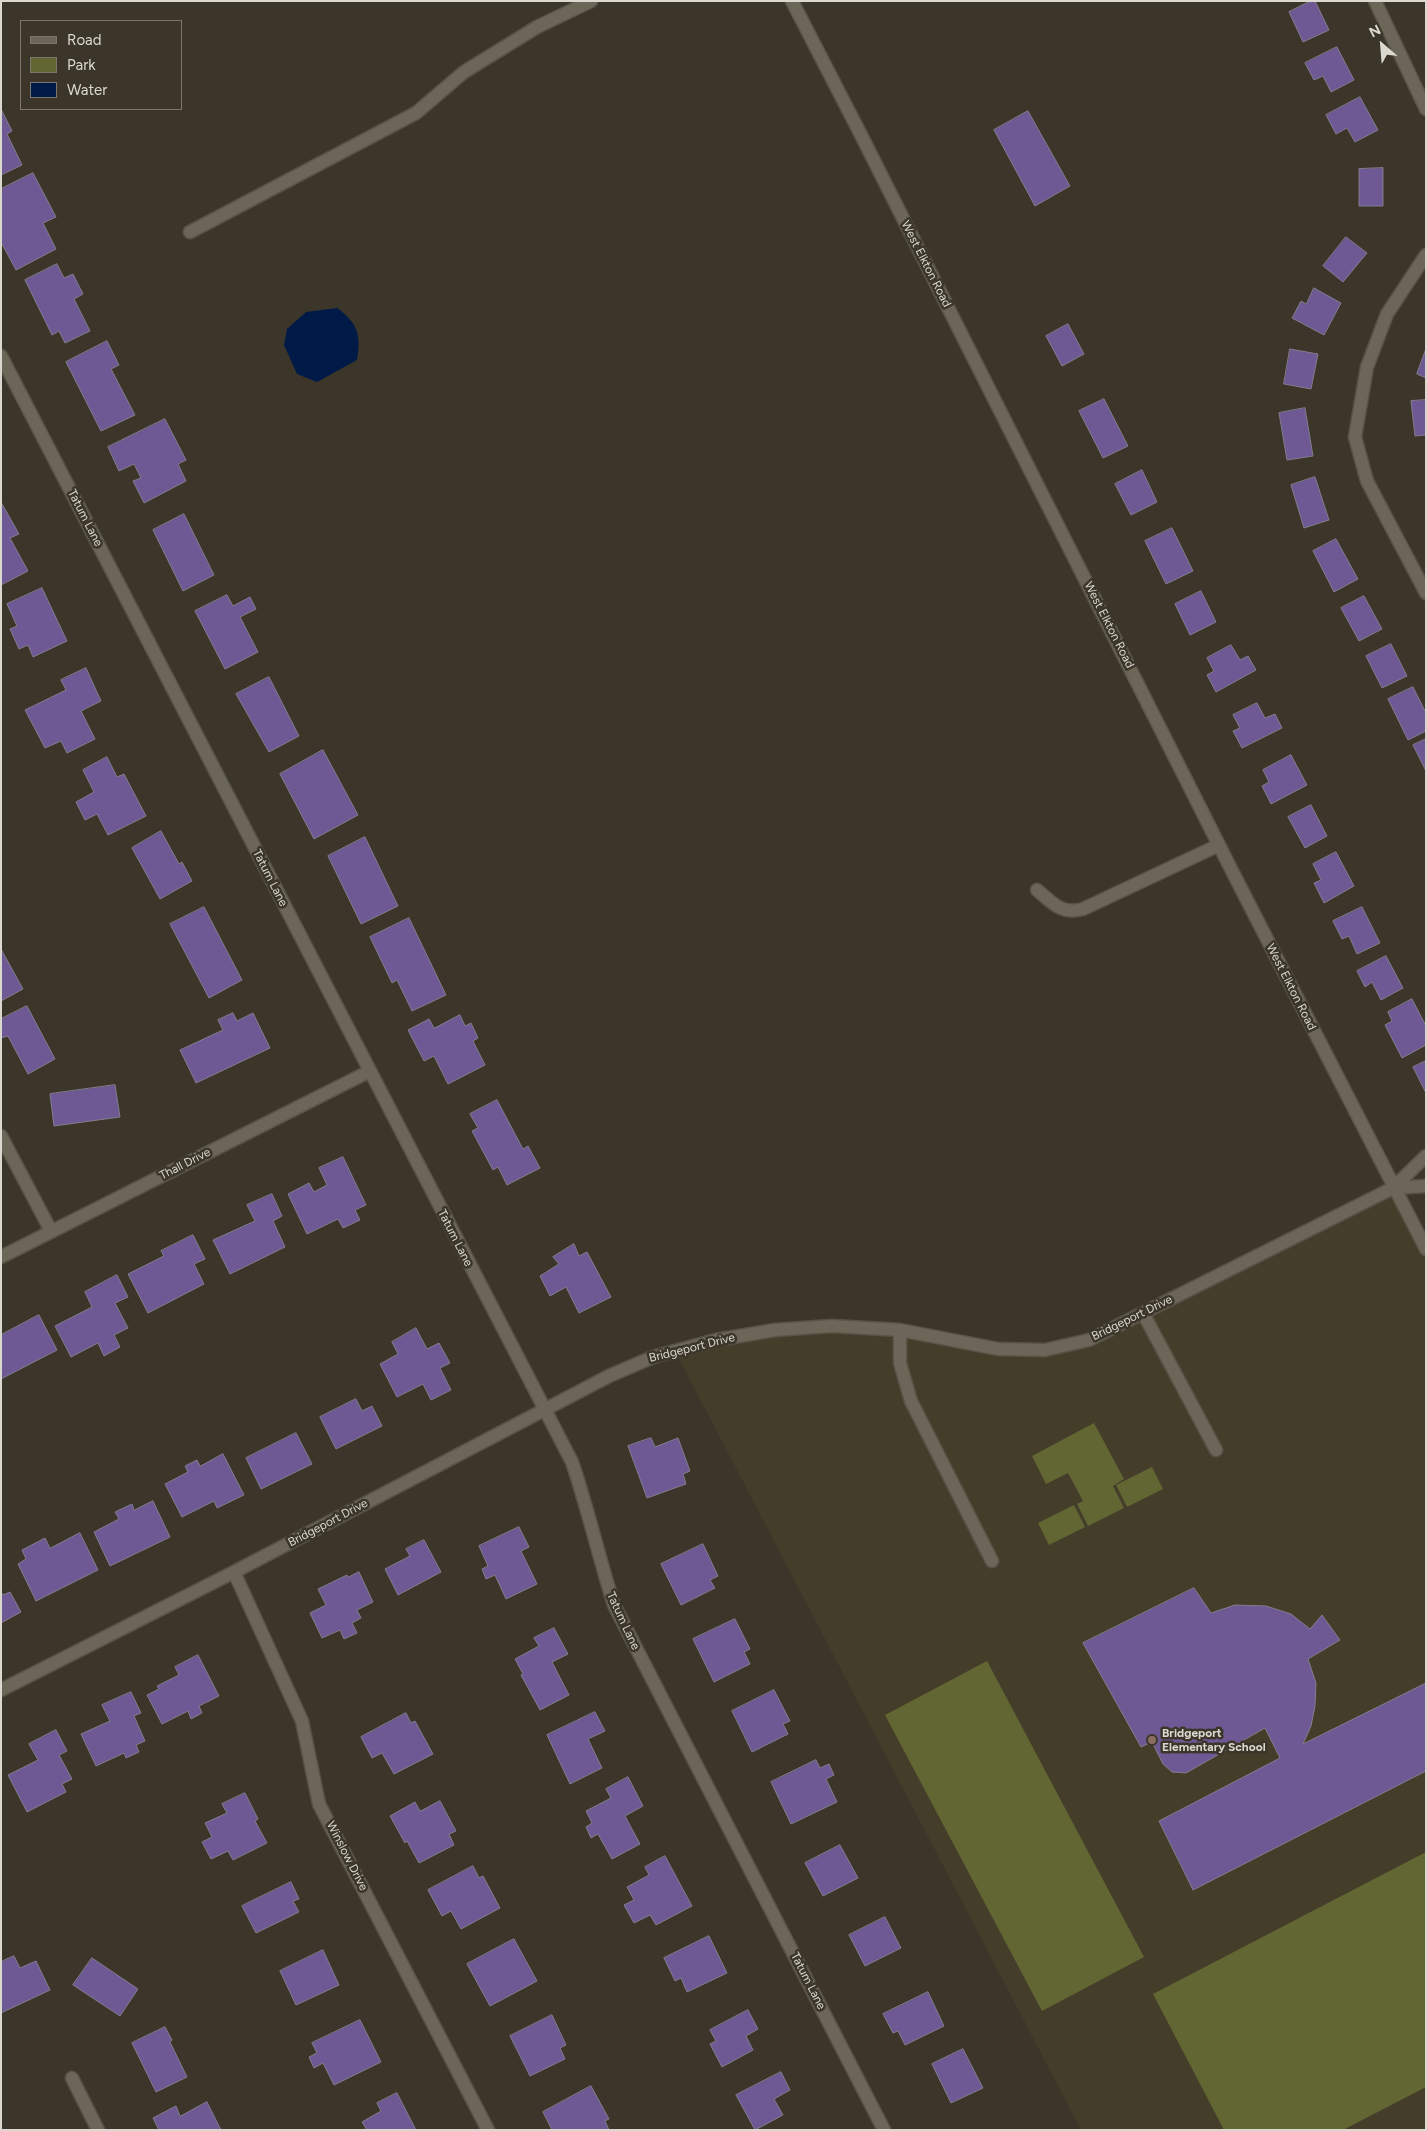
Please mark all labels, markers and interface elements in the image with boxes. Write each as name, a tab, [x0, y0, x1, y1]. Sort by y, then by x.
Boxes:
legend	[20, 20, 182, 110]
north arrow	[1357, 20, 1407, 70]
text: N	[1366, 21, 1384, 41]
text: Road	[67, 31, 102, 49]
text: Park	[67, 56, 96, 74]
text: Water	[67, 81, 107, 99]
street label: West Elkton Road	[898, 218, 954, 310]
street label: Tatum Lane	[65, 487, 105, 549]
street label: West Elkton Road	[1081, 579, 1137, 671]
street label: Tatum Lane	[250, 847, 290, 909]
street label: West Elkton Road	[1263, 941, 1319, 1033]
street label: Thall Drive	[157, 1145, 213, 1183]
street label: Tatum Lane	[435, 1207, 475, 1269]
street label: Bridgeport Drive	[1089, 1292, 1175, 1344]
street label: Bridgeport Drive	[647, 1330, 737, 1366]
street label: Bridgeport Drive	[286, 1496, 370, 1550]
street label: Tatum Lane	[603, 1590, 643, 1652]
place label: Bridgeport Elementary School	[1162, 1726, 1266, 1754]
marker: Bridgeport Elementary School	[1146, 1734, 1158, 1746]
street label: Winslow Drive	[323, 1819, 371, 1893]
street label: Tatum Lane	[788, 1950, 828, 2012]

